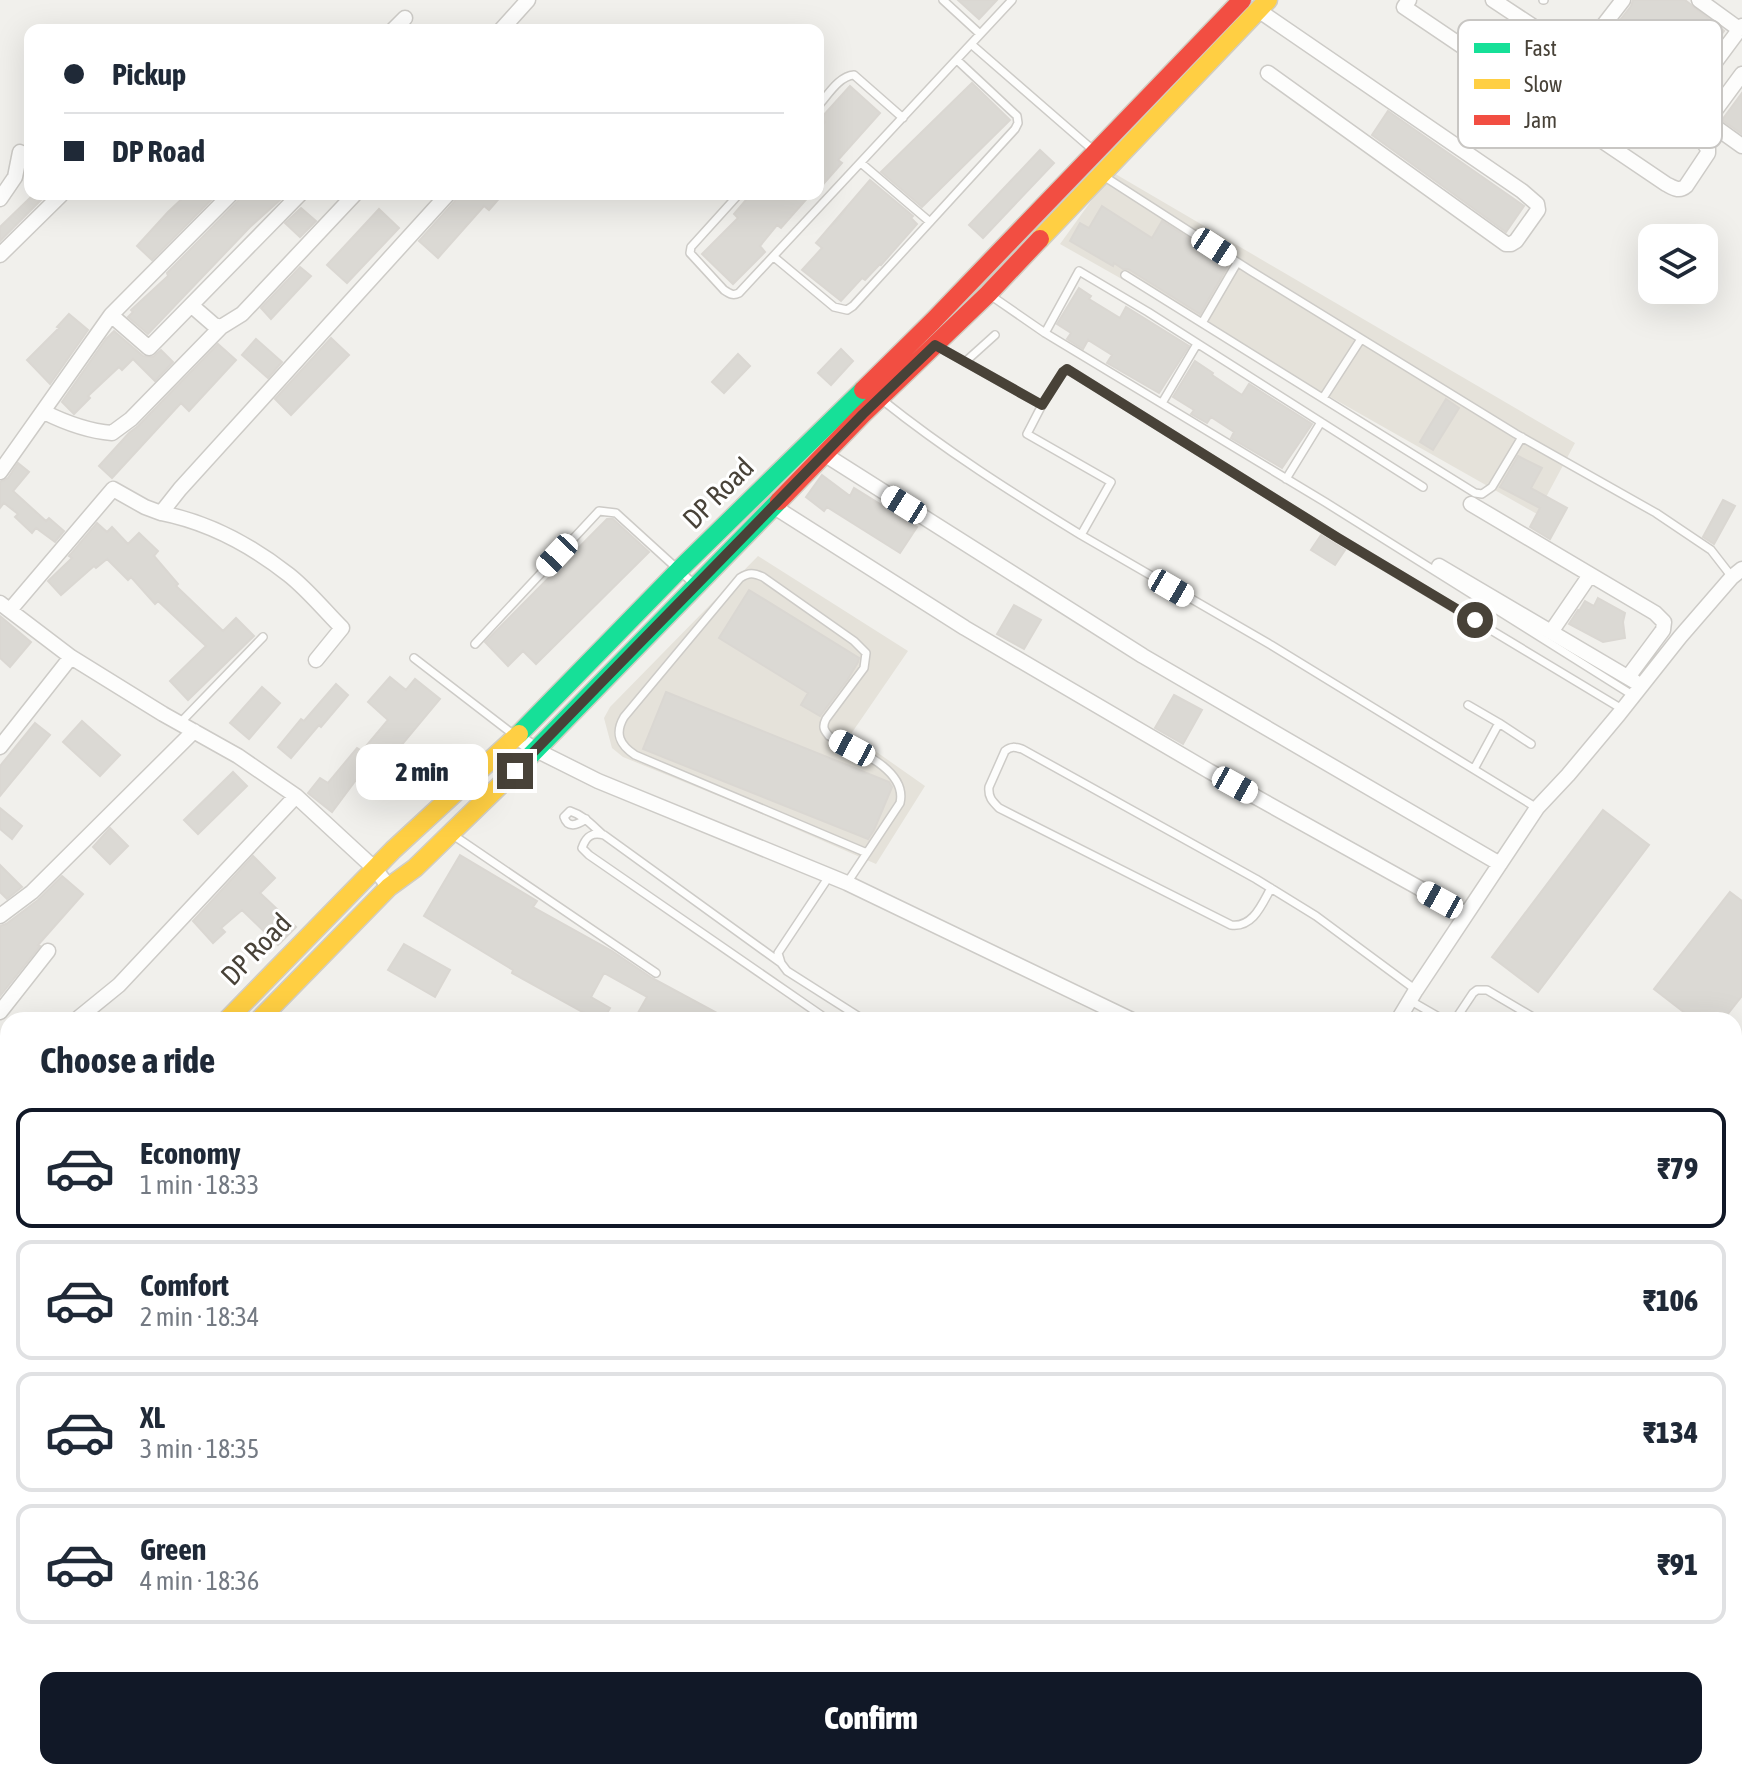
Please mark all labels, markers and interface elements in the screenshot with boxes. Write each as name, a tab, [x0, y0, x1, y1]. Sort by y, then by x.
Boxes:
legend	[1458, 20, 1722, 148]
text: Fast	[1524, 35, 1557, 61]
text: Pickup	[112, 57, 186, 91]
text: Slow	[1524, 71, 1562, 97]
text: Jam	[1524, 107, 1557, 133]
text: DP Road	[112, 134, 205, 168]
car	[1187, 224, 1241, 270]
map controls	[1638, 224, 1718, 304]
button: layers	[1638, 224, 1718, 304]
street label: DP Road	[676, 451, 760, 535]
car	[877, 482, 931, 528]
car	[532, 529, 582, 581]
car	[1144, 566, 1198, 610]
route start	[1457, 602, 1493, 638]
car	[825, 726, 879, 770]
callout: 2 min	[355, 743, 487, 799]
route end	[497, 753, 533, 789]
text: 2 min	[395, 757, 449, 787]
car	[1208, 763, 1262, 807]
car	[1413, 878, 1467, 922]
street label: DP Road	[214, 907, 298, 991]
text: Choose a ride	[40, 1039, 215, 1081]
icon: car	[44, 1132, 116, 1204]
text: Economy	[140, 1136, 241, 1170]
text: ₹79	[1657, 1151, 1698, 1185]
text: 1 min · 18:33	[140, 1170, 259, 1200]
icon: car	[44, 1264, 116, 1336]
text: Comfort	[140, 1268, 229, 1302]
text: ₹106	[1643, 1283, 1698, 1317]
text: 2 min · 18:34	[140, 1302, 259, 1332]
icon: car	[44, 1396, 116, 1468]
text: XL	[140, 1400, 165, 1434]
text: ₹134	[1643, 1415, 1698, 1449]
text: 3 min · 18:35	[140, 1434, 259, 1464]
icon: car	[44, 1528, 116, 1600]
text: Green	[140, 1532, 206, 1566]
text: ₹91	[1657, 1547, 1698, 1581]
text: 4 min · 18:36	[140, 1566, 259, 1596]
button: Confirm	[40, 1672, 1702, 1764]

